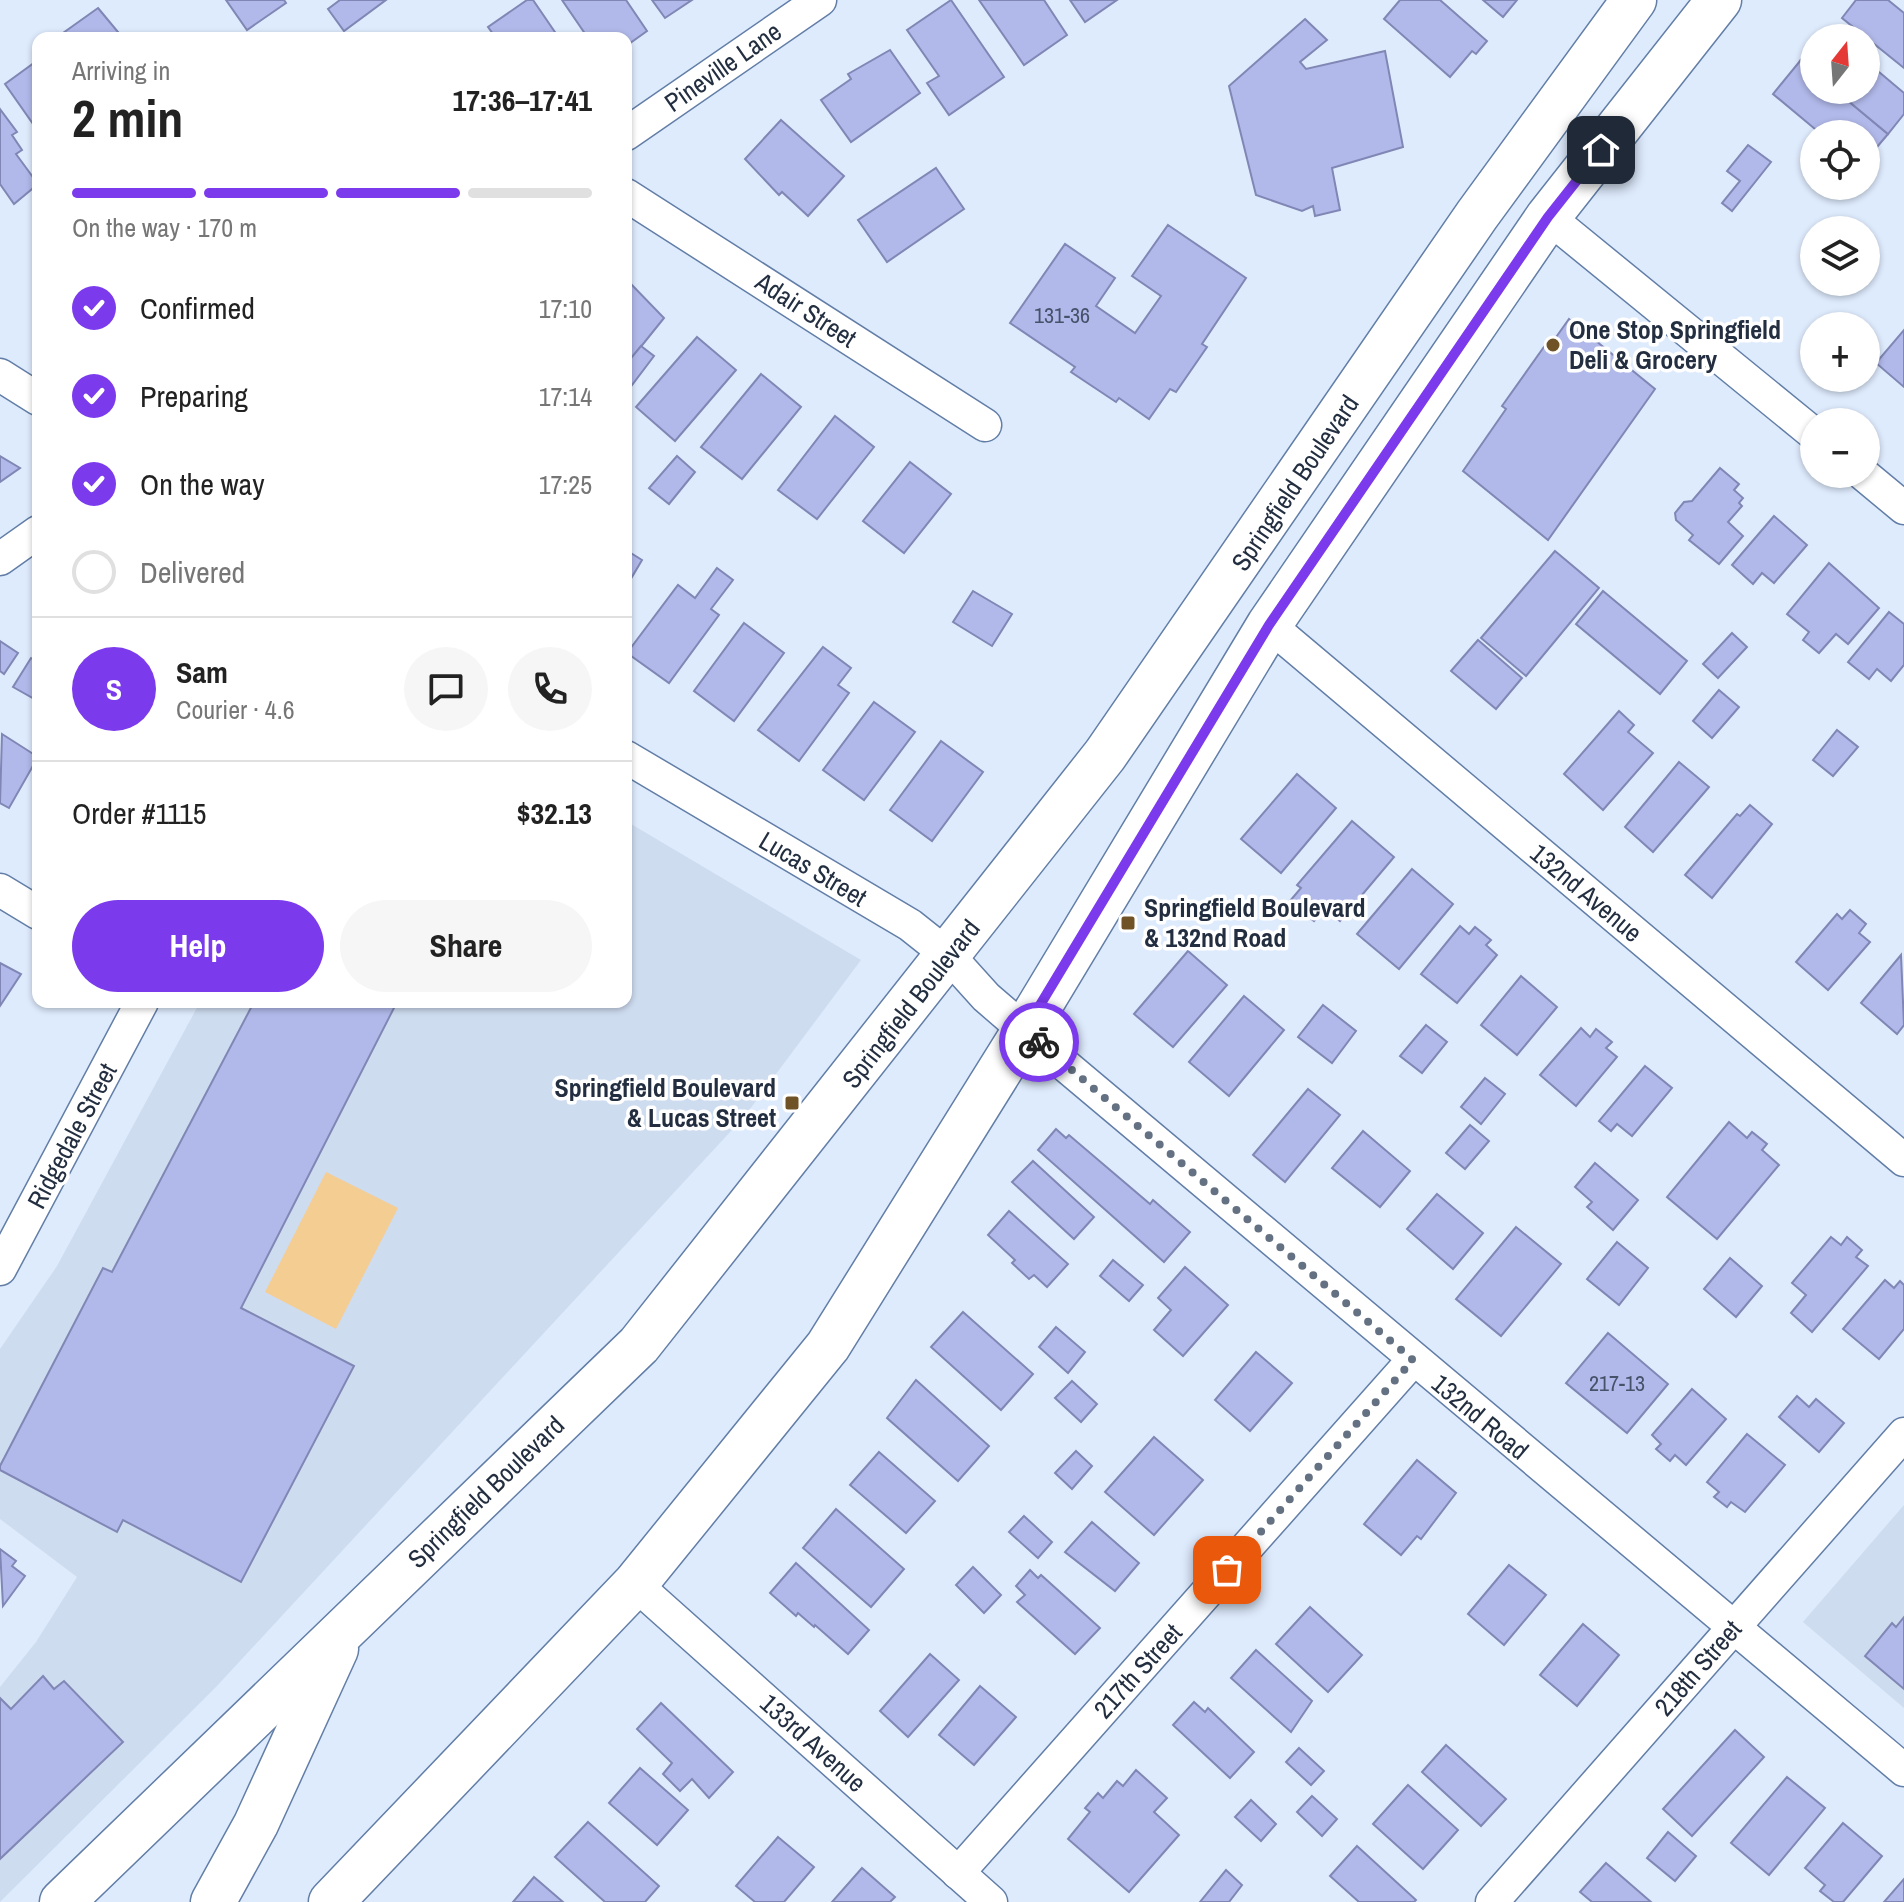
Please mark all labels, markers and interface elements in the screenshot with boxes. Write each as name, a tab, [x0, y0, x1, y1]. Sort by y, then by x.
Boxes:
street label: Pineville Lane	[657, 14, 788, 120]
north arrow	[1800, 24, 1880, 104]
map controls	[1800, 24, 1880, 488]
text: Arriving in	[72, 53, 170, 88]
text: 17:36–17:41	[453, 80, 592, 120]
text: 2 min	[72, 83, 183, 153]
pin	[1567, 116, 1635, 184]
button: locate	[1800, 120, 1880, 200]
icon: home	[1579, 128, 1623, 172]
text: On the way · 170 m	[72, 210, 257, 245]
button: layers	[1800, 216, 1880, 296]
street label: Adair Street	[748, 263, 864, 355]
icon: check	[72, 286, 116, 330]
text: Confirmed	[140, 288, 255, 328]
text: 17:10	[539, 291, 592, 326]
house number: 131-36	[1034, 300, 1090, 330]
place label: One Stop Springfield Deli & Grocery	[1569, 312, 1781, 377]
button: +	[1800, 312, 1880, 392]
marker: One Stop Springfield Deli & Grocery	[1544, 336, 1562, 354]
icon: check	[72, 374, 116, 418]
text: Preparing	[140, 376, 248, 416]
text: 17:14	[539, 379, 592, 414]
street label: Springfield Boulevard	[1223, 388, 1366, 578]
button: −	[1800, 408, 1880, 488]
icon: check	[72, 462, 116, 506]
text: On the way	[140, 464, 264, 504]
text: 17:25	[539, 467, 592, 502]
text: Delivered	[140, 552, 245, 592]
button: chat	[404, 647, 488, 731]
button: phone	[508, 647, 592, 731]
text: Sam	[176, 652, 228, 692]
text: S	[106, 669, 122, 709]
text: Courier · 4.6	[176, 692, 295, 727]
text: Order #1115	[72, 793, 207, 833]
text: $32.13	[517, 793, 592, 833]
street label: Lucas Street	[753, 823, 874, 914]
street label: 132nd Avenue	[1523, 836, 1650, 950]
place label: Springfield Boulevard & 132nd Road	[1144, 890, 1366, 955]
button: Help	[72, 900, 324, 992]
button: Share	[340, 900, 592, 992]
street label: Springfield Boulevard	[834, 912, 988, 1095]
marker: Springfield Boulevard & 132nd Road	[1119, 914, 1137, 932]
courier	[999, 1002, 1079, 1082]
icon: bike	[1017, 1020, 1061, 1064]
street label: Ridgedale Street	[19, 1057, 125, 1215]
place label: Springfield Boulevard & Lucas Street	[554, 1070, 776, 1135]
marker: Springfield Boulevard & Lucas Street	[783, 1094, 801, 1112]
street label: 132nd Road	[1425, 1366, 1536, 1467]
house number: 217-13	[1589, 1368, 1645, 1398]
street label: Springfield Boulevard	[400, 1408, 572, 1575]
pin	[1193, 1536, 1261, 1604]
icon: bag	[1205, 1548, 1249, 1592]
street label: 218th Street	[1646, 1612, 1749, 1723]
street label: 217th Street	[1086, 1616, 1190, 1726]
street label: 133rd Avenue	[753, 1686, 874, 1800]

